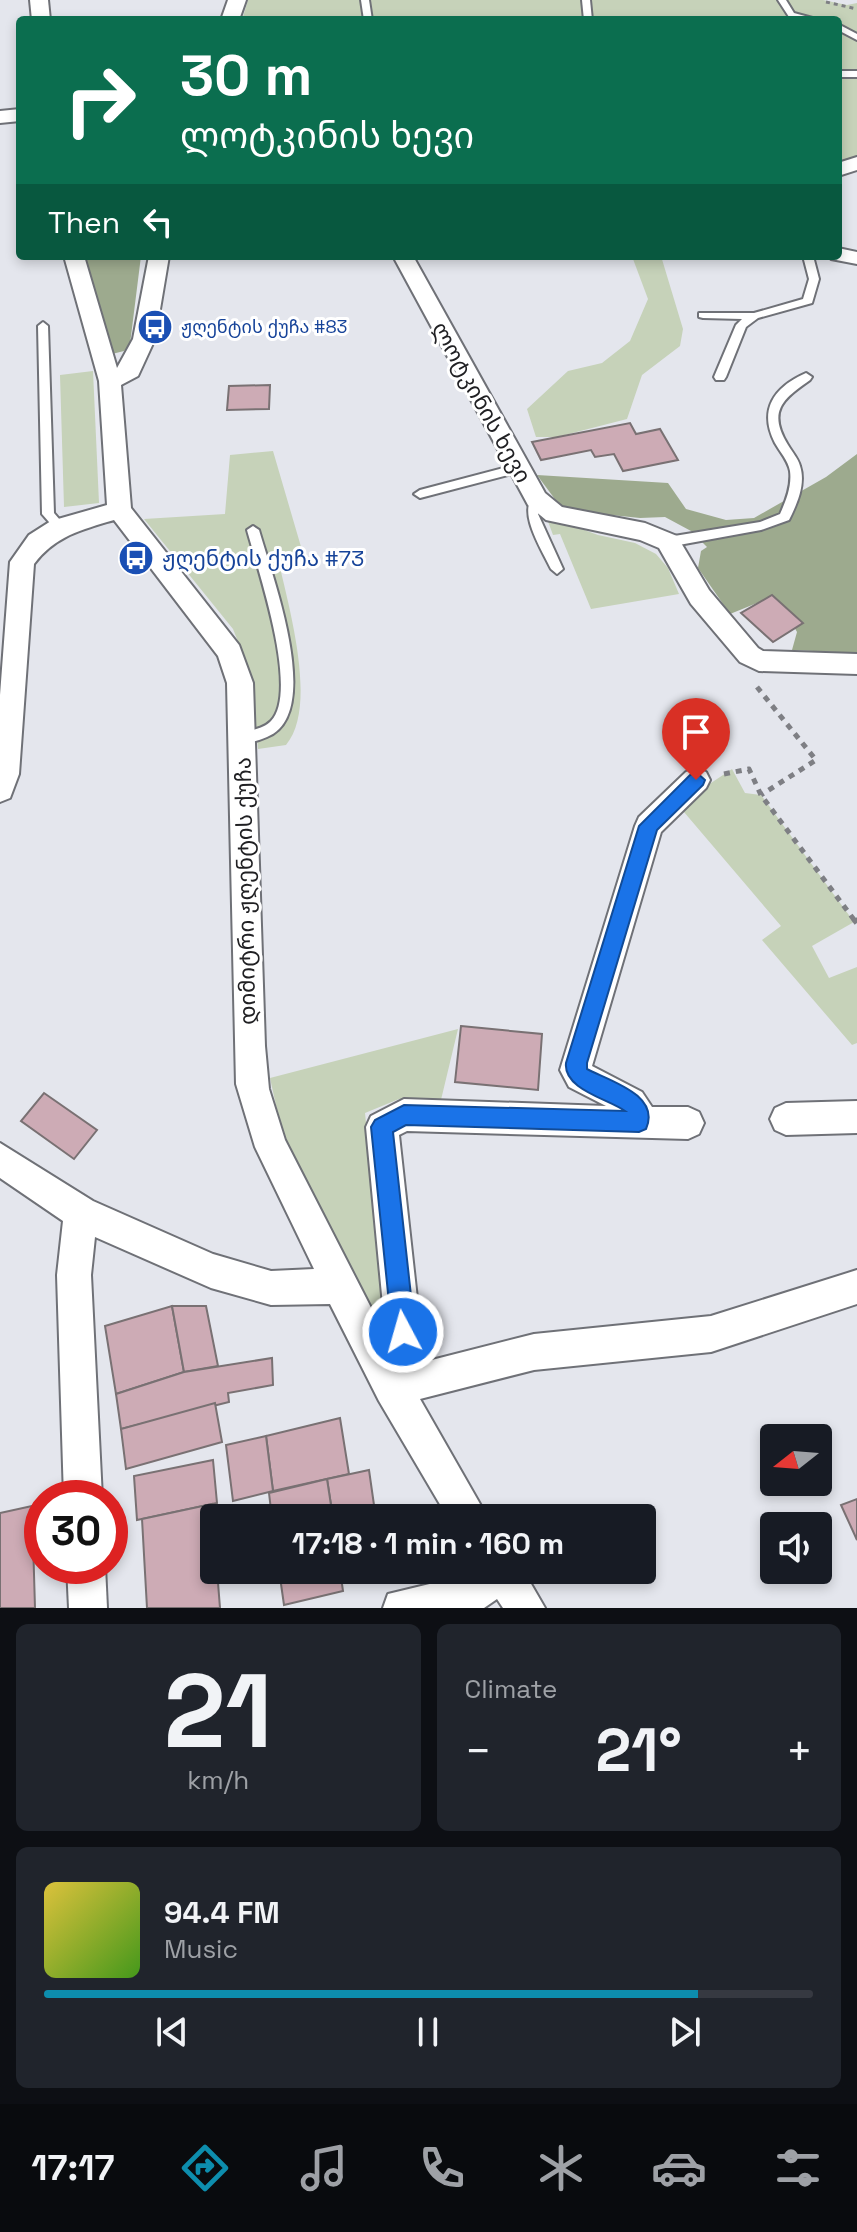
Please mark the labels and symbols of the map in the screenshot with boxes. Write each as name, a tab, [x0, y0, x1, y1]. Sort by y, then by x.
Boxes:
bus stop icon: ჟღენტის ქუჩა #83	[136, 308, 174, 346]
place label: ჟღენტის ქუჩა #83	[181, 315, 347, 338]
street label: ლოტკინის ხევი	[426, 317, 538, 487]
bus stop icon: ჟღენტის ქუჩა #73	[117, 539, 155, 577]
place label: ჟღენტის ქუჩა #73	[162, 544, 364, 572]
pin	[662, 698, 730, 780]
street label: დიმიტრი ჟღენტის ქუჩა	[229, 757, 261, 1025]
position arrow	[361, 1290, 445, 1374]
north arrow	[760, 1424, 832, 1496]
speed limit sign: 30	[24, 1480, 128, 1584]

